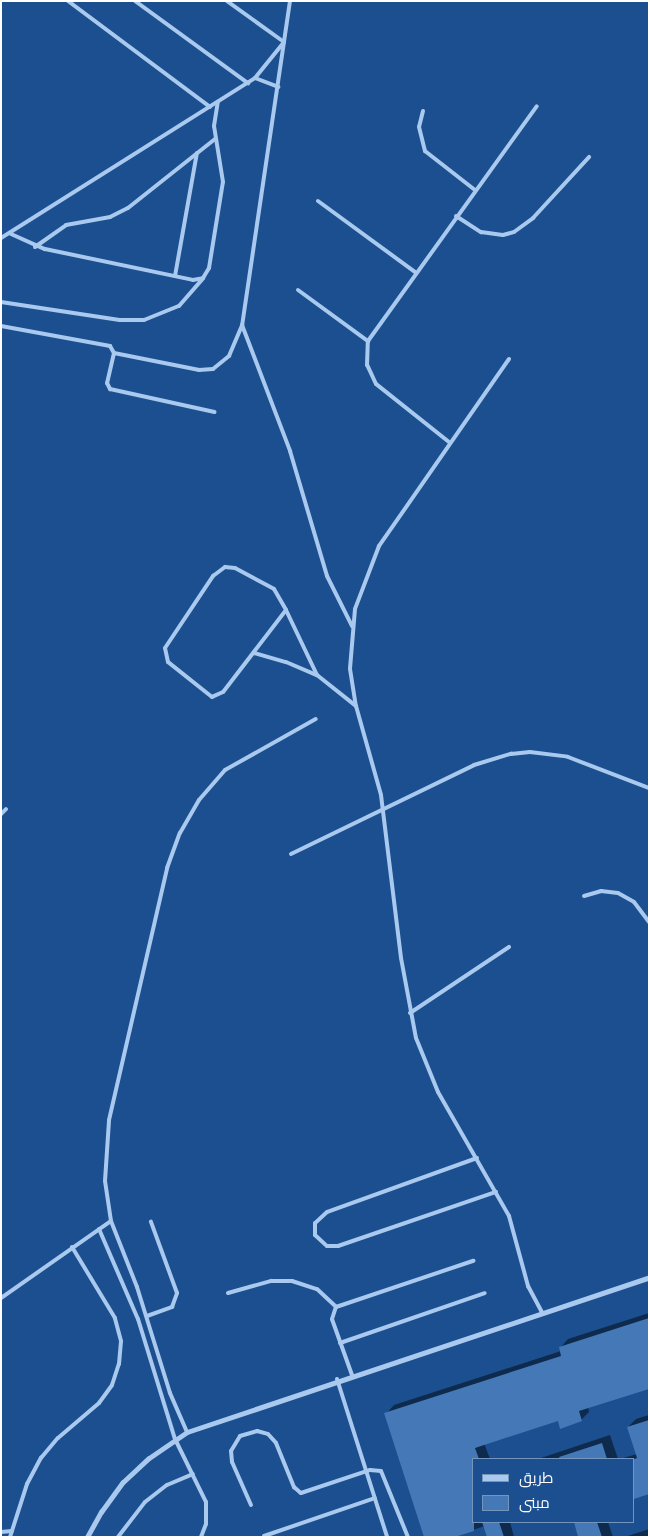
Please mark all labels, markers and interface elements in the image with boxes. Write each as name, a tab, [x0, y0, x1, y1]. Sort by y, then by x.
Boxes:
legend	[472, 1458, 635, 1523]
text: طريق	[519, 1467, 553, 1487]
text: مبنى	[519, 1492, 550, 1512]

